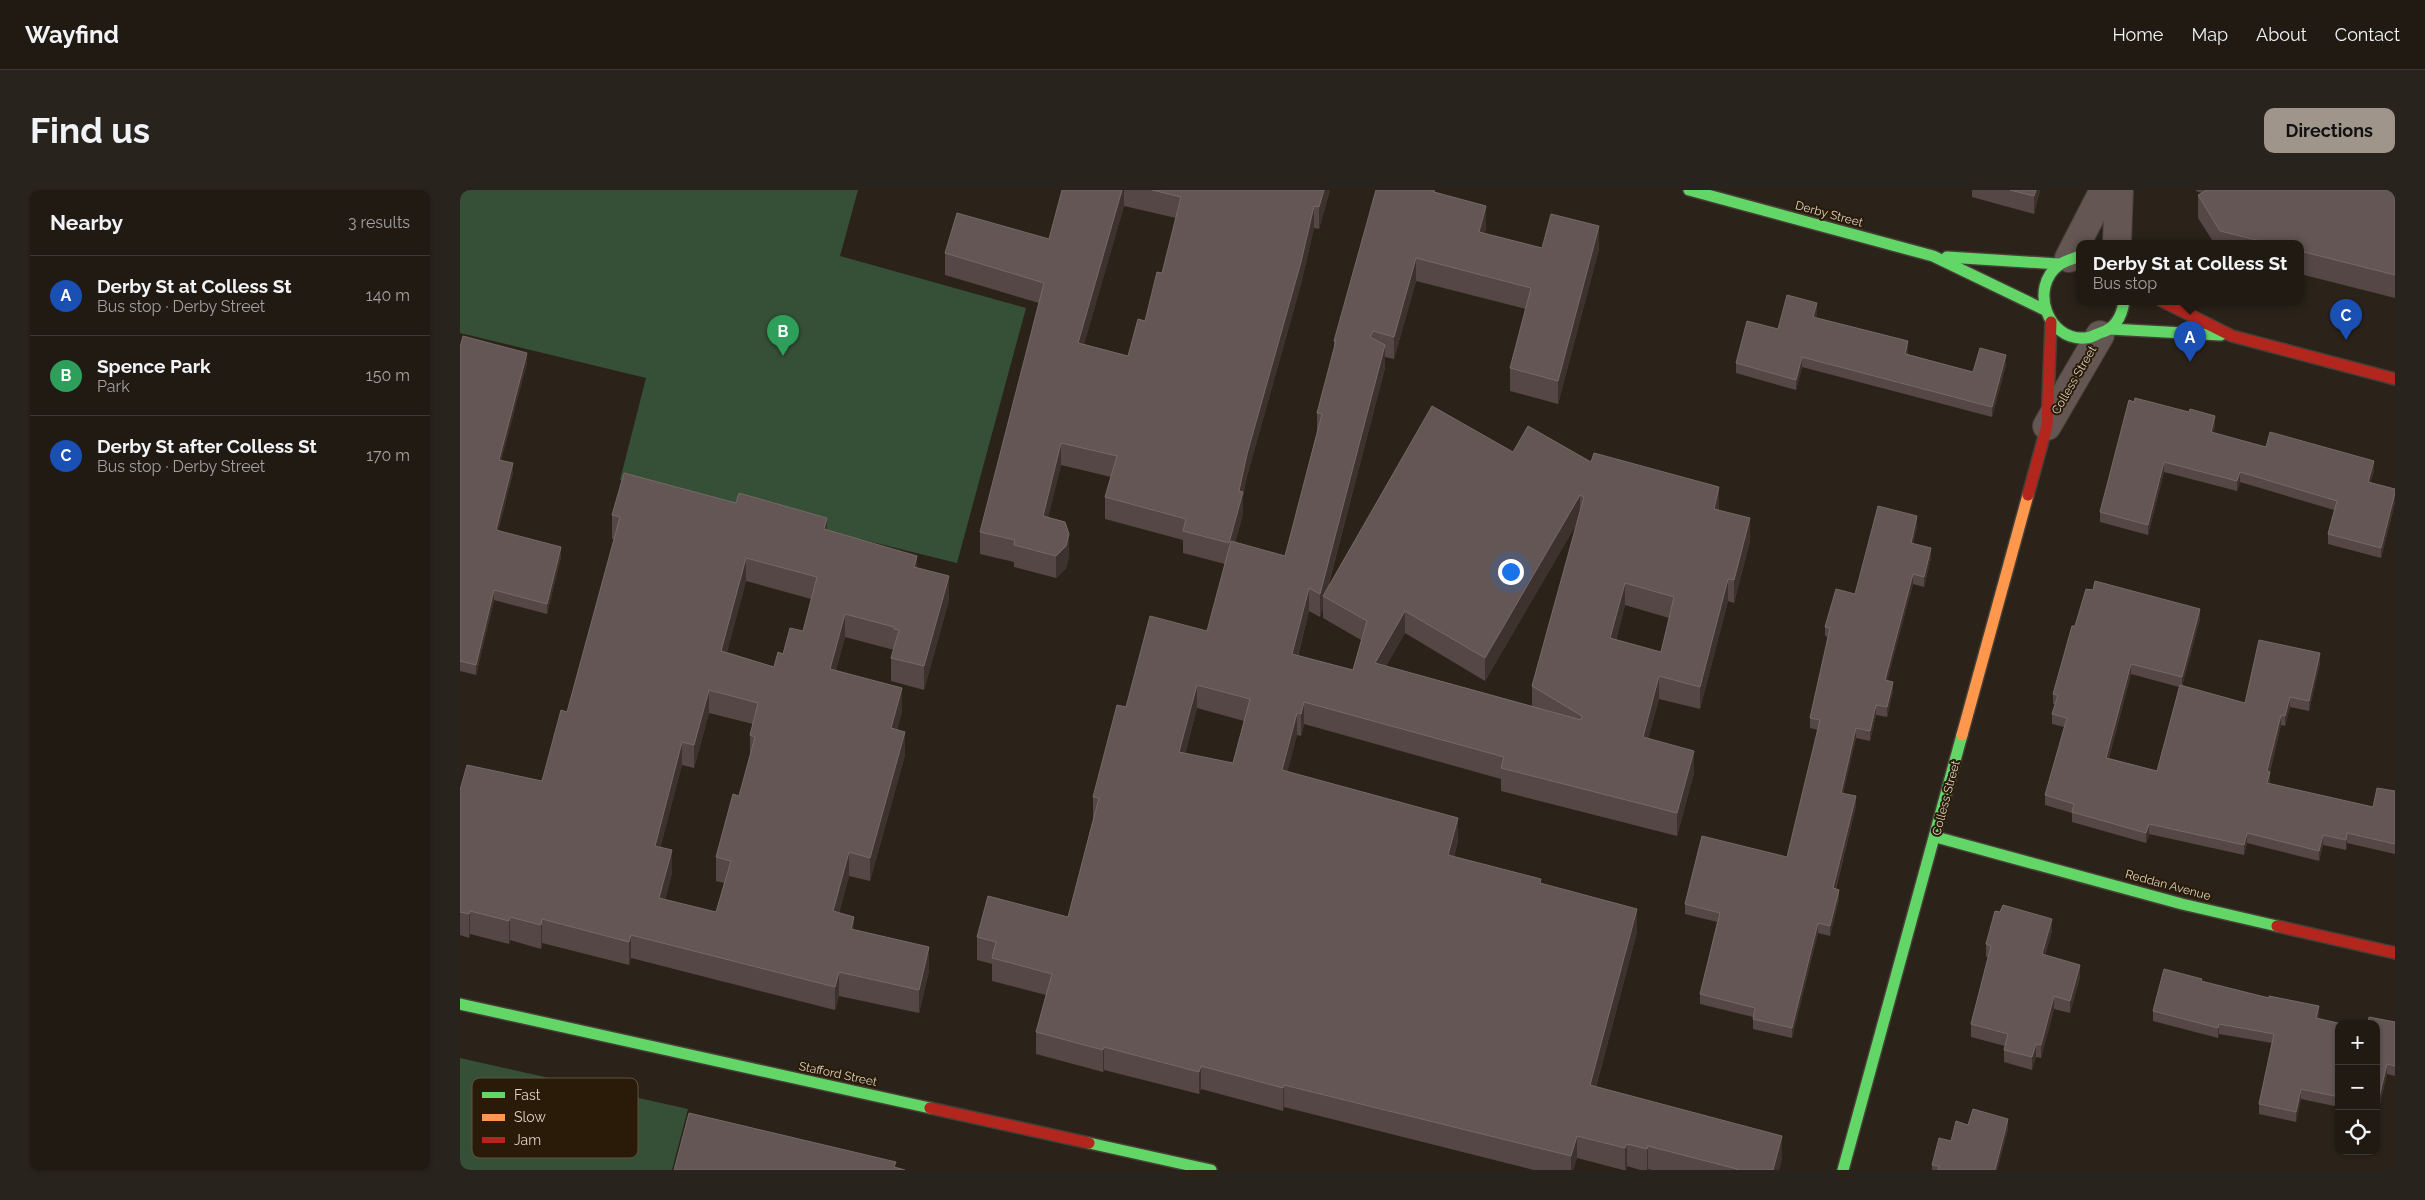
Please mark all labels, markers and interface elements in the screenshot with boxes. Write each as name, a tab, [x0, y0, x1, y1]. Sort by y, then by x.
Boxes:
text: Wayfind	[25, 20, 119, 49]
text: Home	[2112, 24, 2163, 45]
text: Map	[2191, 24, 2228, 45]
text: About	[2256, 24, 2307, 45]
text: Contact	[2335, 24, 2400, 45]
button: Directions	[2264, 108, 2395, 153]
text: Find us	[30, 110, 150, 151]
street label: Derby Street	[1794, 198, 1864, 230]
text: Nearby	[50, 210, 123, 235]
text: 3 results	[348, 213, 410, 232]
popup	[2076, 240, 2304, 305]
text: Derby St at Colless St	[2093, 252, 2287, 274]
text: Bus stop	[2093, 274, 2157, 293]
text: Derby St at Colless St	[97, 275, 291, 297]
text: A	[61, 286, 71, 305]
text: 140 m	[366, 286, 410, 305]
text: Bus stop · Derby Street	[97, 297, 265, 316]
pin: C	[2330, 299, 2362, 340]
pin: B	[767, 315, 799, 356]
pin: A	[2174, 321, 2206, 362]
street label: Colless Street	[2049, 343, 2099, 417]
text: Spence Park	[97, 355, 211, 377]
text: B	[61, 366, 71, 385]
text: 150 m	[366, 366, 410, 385]
text: Park	[97, 377, 130, 396]
text: Derby St after Colless St	[97, 435, 317, 457]
text: C	[61, 446, 71, 465]
text: 170 m	[366, 446, 410, 465]
text: Bus stop · Derby Street	[97, 457, 265, 476]
your location	[1498, 559, 1524, 585]
street label: Colless Street	[1929, 759, 1963, 837]
street label: Reddan Avenue	[2124, 867, 2212, 903]
map controls	[2335, 1020, 2380, 1155]
button: +	[2335, 1020, 2380, 1065]
street label: Stafford Street	[798, 1059, 878, 1089]
button: −	[2335, 1065, 2380, 1110]
legend	[472, 1078, 638, 1158]
text: Fast	[514, 1087, 541, 1103]
text: Slow	[514, 1109, 546, 1125]
button: locate	[2335, 1110, 2380, 1155]
text: Jam	[514, 1132, 541, 1148]

